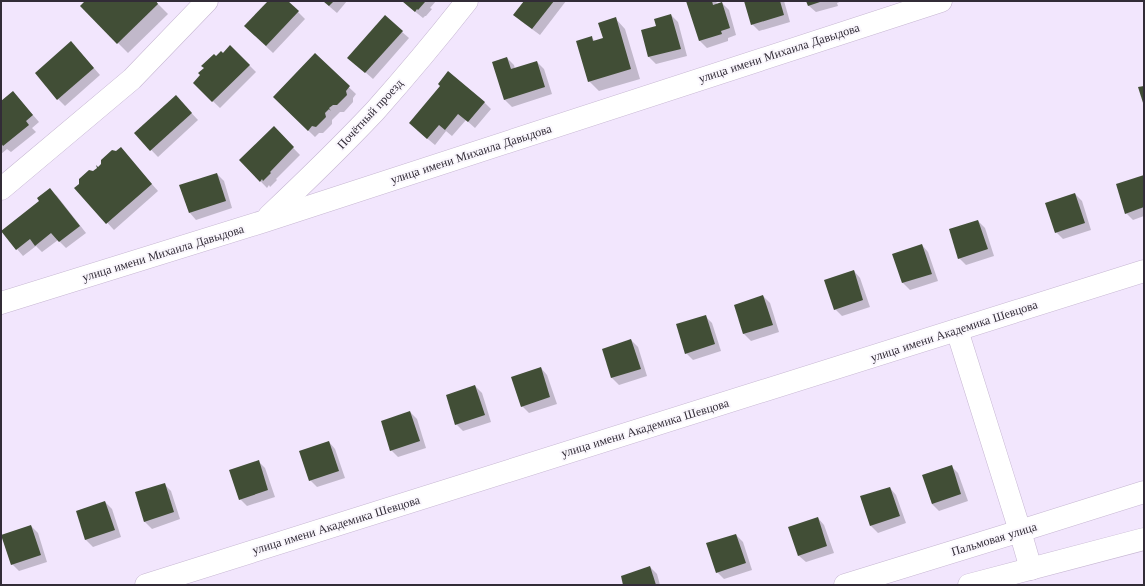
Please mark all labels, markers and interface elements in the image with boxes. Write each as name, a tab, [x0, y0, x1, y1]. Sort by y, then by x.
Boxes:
street label: улица имени Михаила Давыдова	[696, 19, 862, 86]
street label: Почётный проезд	[333, 76, 406, 152]
street label: улица имени Михаила Давыдова	[388, 120, 554, 187]
street label: улица имени Михаила Давыдова	[80, 221, 246, 284]
street label: улица имени Академика Шевцова	[869, 296, 1040, 365]
street label: улица имени Академика Шевцова	[559, 395, 731, 460]
street label: улица имени Академика Шевцова	[250, 492, 422, 557]
street label: Пальмовая улица	[949, 518, 1039, 559]

